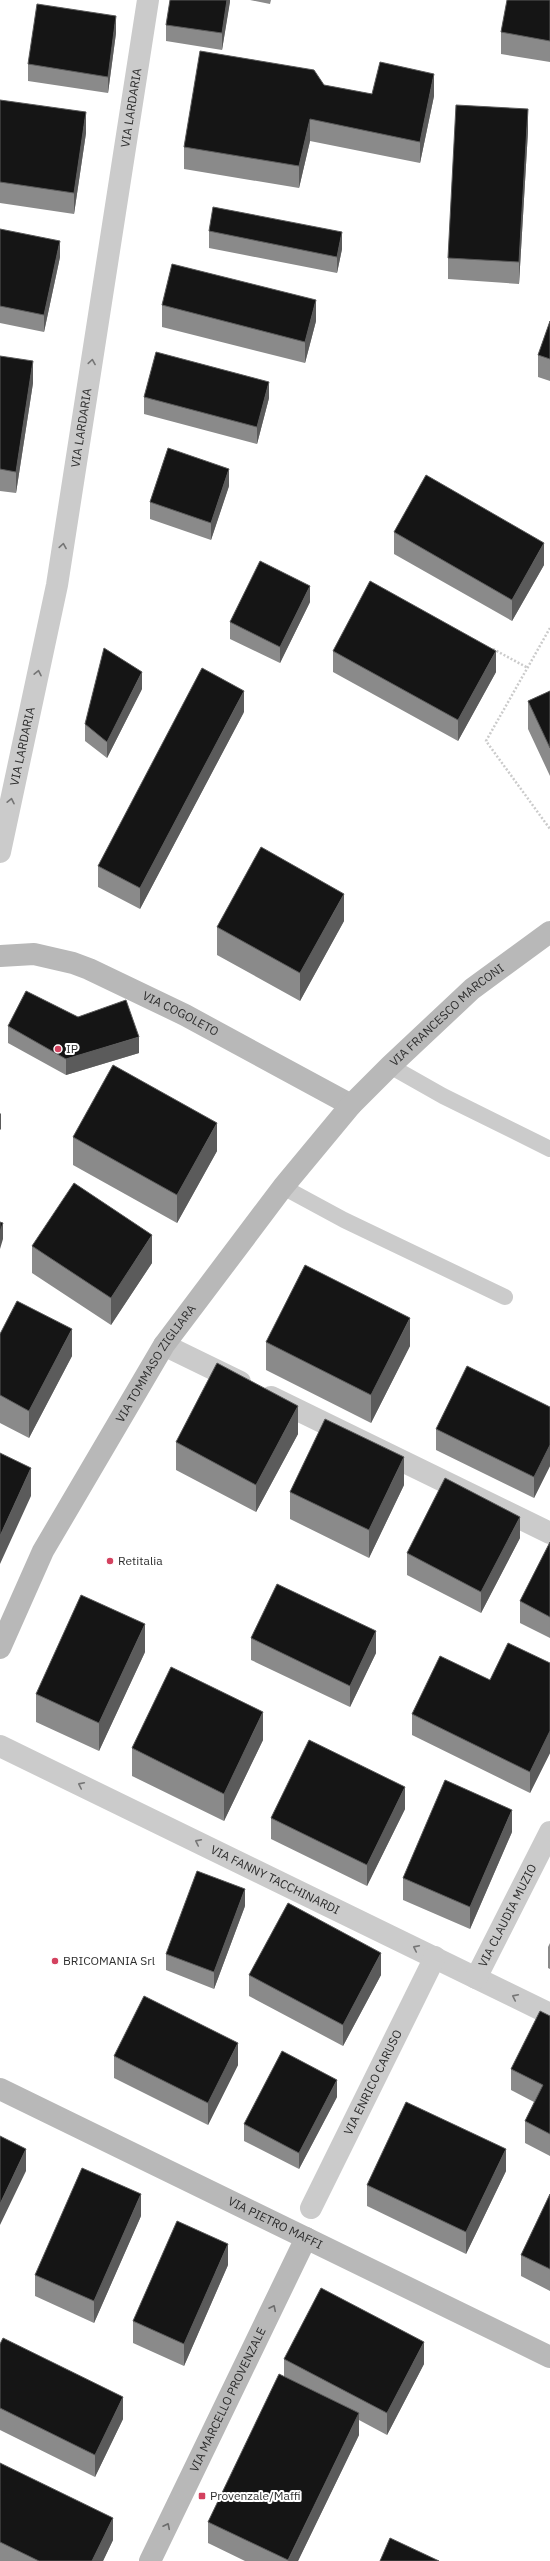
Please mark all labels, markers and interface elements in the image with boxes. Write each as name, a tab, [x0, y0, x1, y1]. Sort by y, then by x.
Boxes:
street label: VIA LARDARIA	[117, 67, 144, 148]
one-way arrow	[87, 359, 96, 365]
street label: VIA LARDARIA	[67, 387, 95, 469]
one-way arrow	[58, 543, 67, 549]
one-way arrow	[34, 670, 42, 677]
street label: VIA LARDARIA	[6, 705, 38, 787]
one-way arrow	[7, 797, 15, 804]
street label: VIA FRANCESCO MARCONI	[387, 960, 507, 1069]
street label: VIA COGOLETO	[140, 988, 221, 1039]
place label: IP	[66, 1041, 78, 1056]
marker: IP	[53, 1044, 63, 1054]
street label: VIA TOMMASO ZIGLIARA	[112, 1301, 199, 1425]
place label: Retitalia	[118, 1553, 163, 1568]
marker: Retitalia	[105, 1556, 115, 1566]
one-way arrow	[78, 1783, 85, 1790]
one-way arrow	[195, 1839, 202, 1847]
street label: VIA FANNY TACCHINARDI	[208, 1842, 343, 1917]
street label: VIA CLAUDIA MUZIO	[475, 1861, 540, 1969]
one-way arrow	[412, 1945, 420, 1953]
place label: BRICOMANIA Srl	[63, 1953, 155, 1968]
marker: BRICOMANIA Srl	[50, 1956, 60, 1966]
one-way arrow	[512, 1994, 519, 2002]
street label: VIA ENRICO CARUSO	[340, 2027, 405, 2137]
street label: VIA PIETRO MAFFI	[226, 2193, 325, 2252]
one-way arrow	[268, 2305, 276, 2313]
street label: VIA MARCELLO PROVENZALE	[186, 2325, 269, 2474]
place label: Provenzale/Maffi	[210, 2488, 301, 2503]
marker: Provenzale/Maffi	[197, 2491, 207, 2501]
one-way arrow	[162, 2523, 170, 2530]

